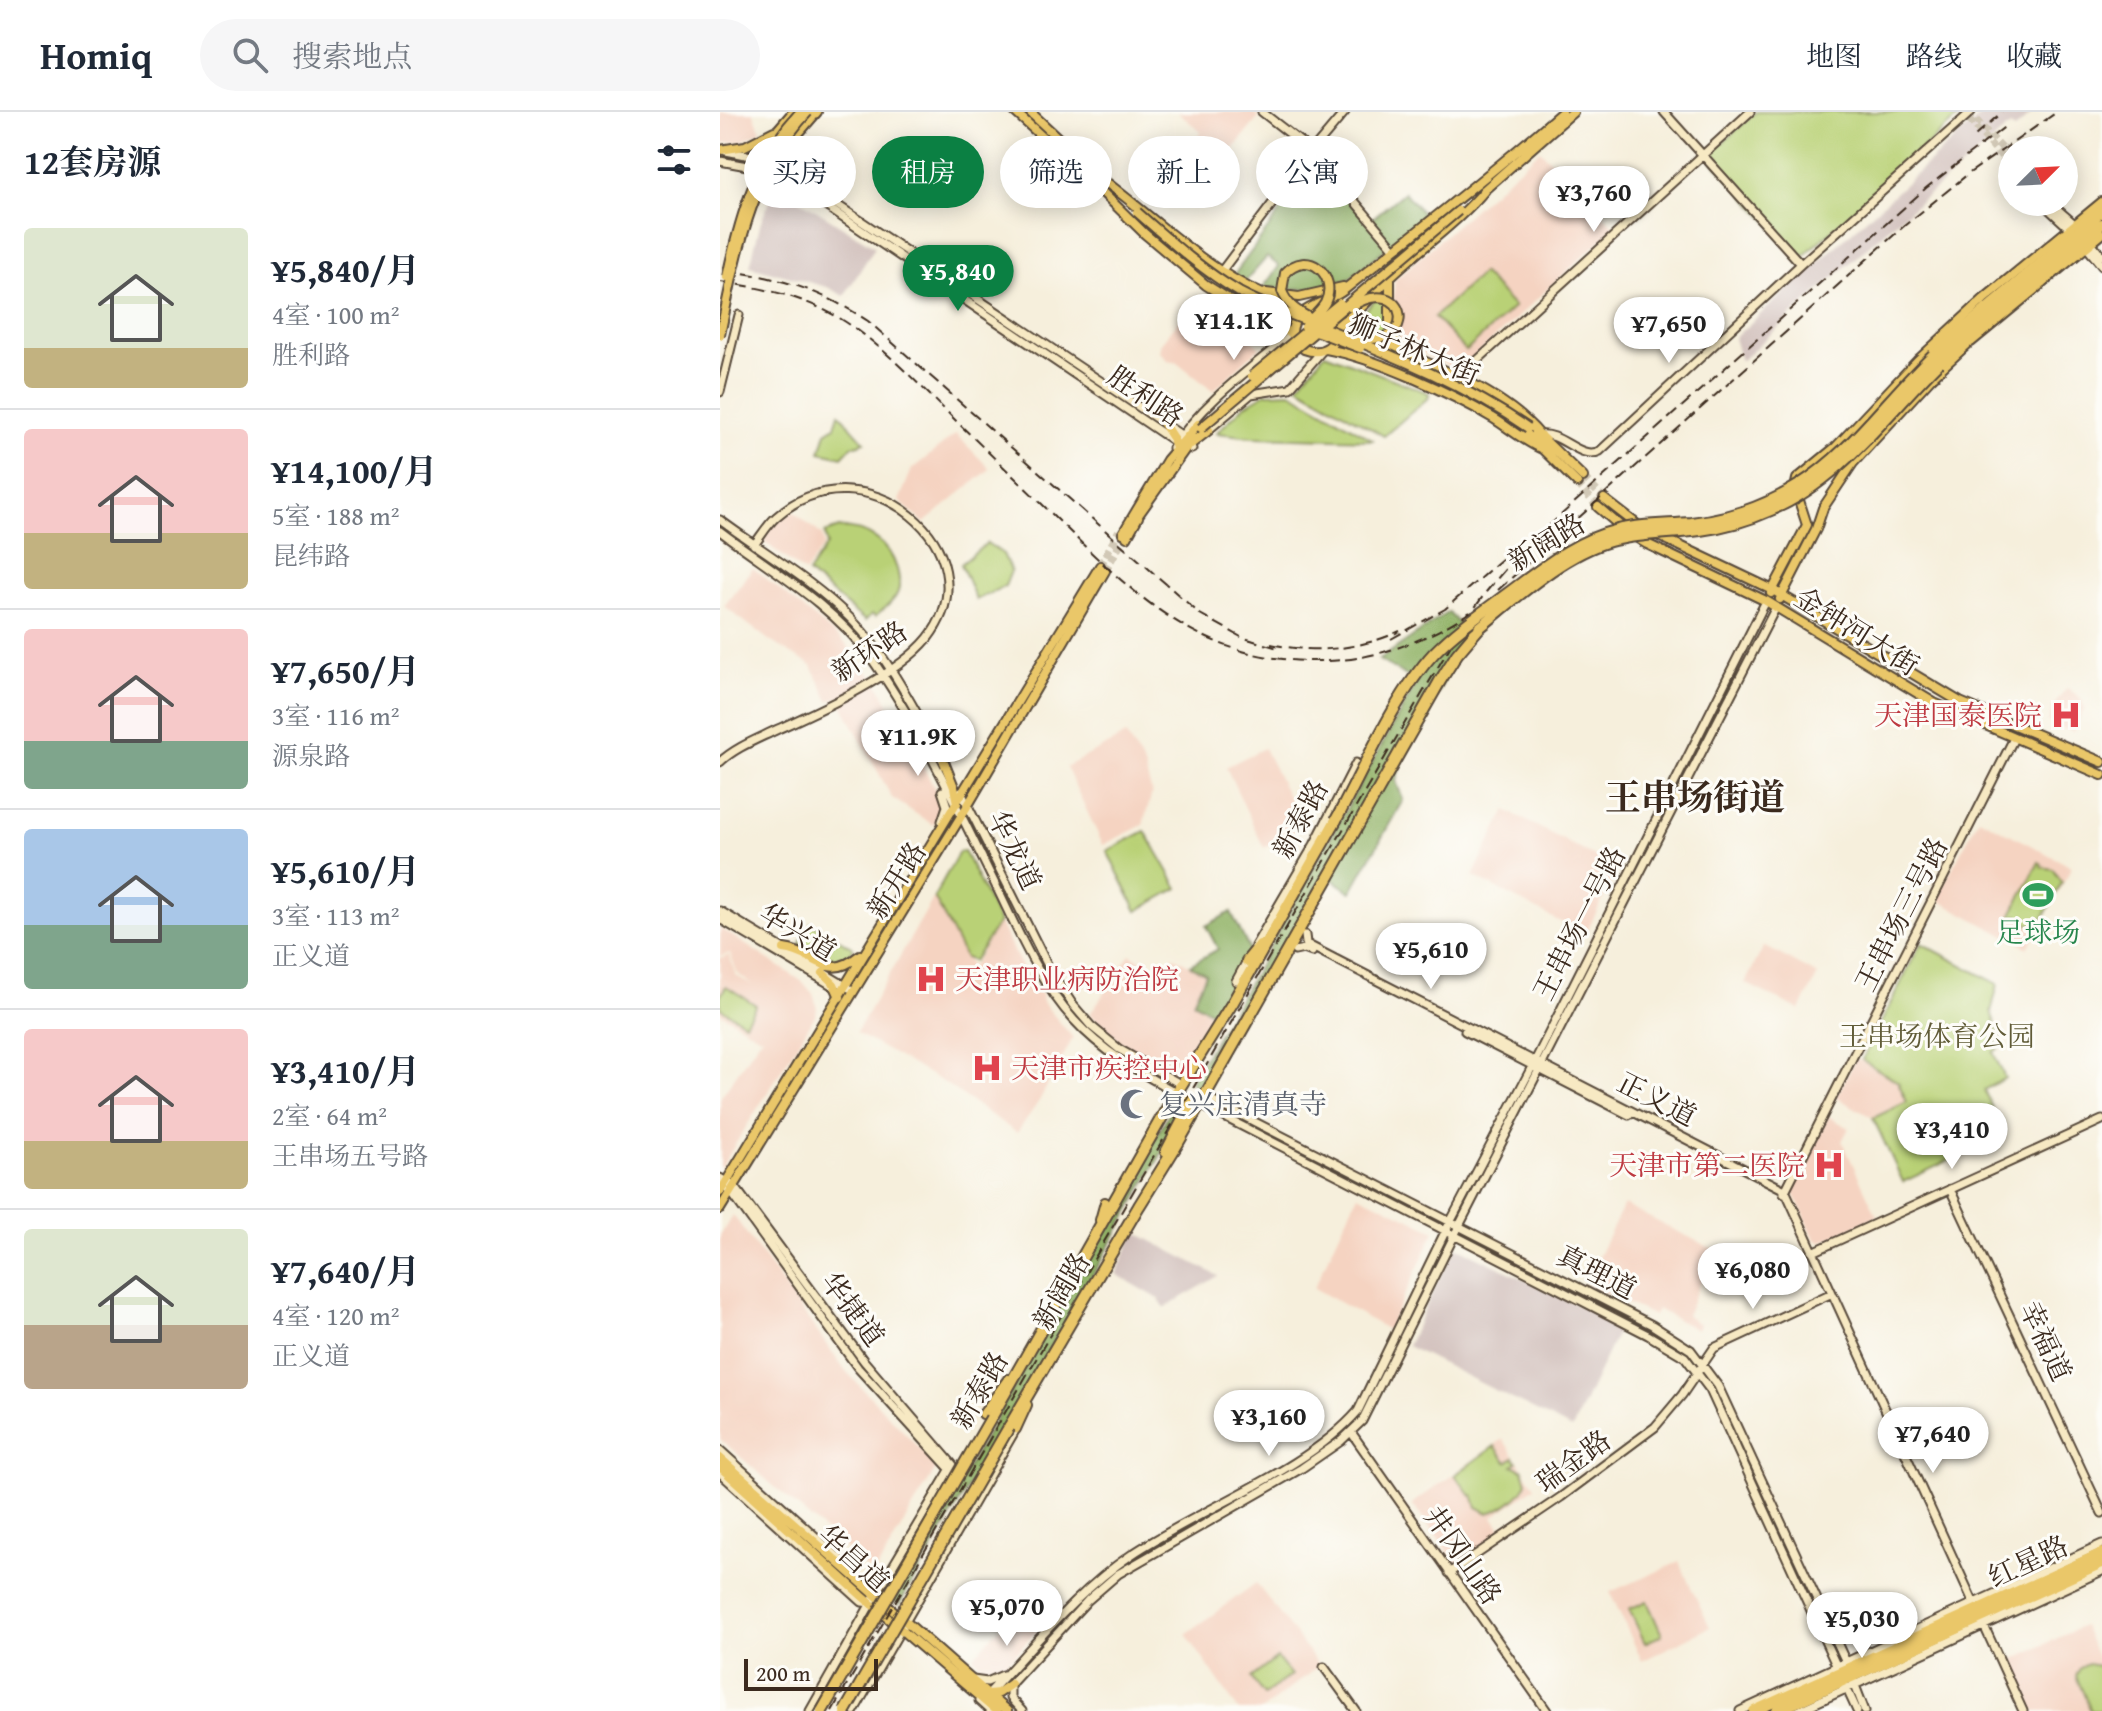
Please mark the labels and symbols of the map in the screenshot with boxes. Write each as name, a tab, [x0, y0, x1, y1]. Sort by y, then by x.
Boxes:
north arrow	[1998, 136, 2078, 216]
pin: ¥3,760	[1529, 166, 1659, 234]
pin: ¥5,840	[893, 245, 1023, 313]
pin: ¥14.1K	[1169, 294, 1299, 362]
pin: ¥7,650	[1604, 297, 1734, 365]
street label: 狮子林大街	[1342, 302, 1487, 395]
street label: 胜利路	[1100, 355, 1193, 436]
street label: 新阔路	[1499, 502, 1592, 581]
street label: 金钟河大街	[1787, 576, 1927, 685]
street label: 新环路	[822, 610, 915, 691]
place label: 天津国泰医院	[1874, 694, 2042, 735]
hospital icon: 天津国泰医院	[2049, 698, 2083, 732]
pin: ¥11.9K	[853, 710, 983, 778]
district label: 王串场街道	[1605, 770, 1785, 823]
street label: 新泰路	[1262, 772, 1337, 865]
street label: 华龙道	[979, 803, 1052, 897]
street label: 王串场三号路	[1844, 830, 1957, 998]
street label: 新开路	[856, 833, 935, 926]
street label: 王串场一号路	[1522, 839, 1635, 1007]
sports icon: 足球场	[2021, 878, 2055, 912]
street label: 华兴道	[752, 892, 845, 971]
place label: 足球场	[1996, 911, 2080, 952]
pin: ¥5,610	[1366, 923, 1496, 991]
place label: 天津职业病防治院	[955, 958, 1179, 999]
hospital icon: 天津职业病防治院	[914, 962, 948, 996]
park label: 王串场体育公园	[1839, 1015, 2035, 1056]
place label: 天津市疾控中心	[1011, 1047, 1207, 1088]
hospital icon: 天津市疾控中心	[970, 1051, 1004, 1085]
street label: 正义道	[1610, 1061, 1704, 1136]
place label: 复兴庄清真寺	[1159, 1083, 1327, 1124]
mosque icon: 复兴庄清真寺	[1118, 1087, 1152, 1121]
pin: ¥3,410	[1887, 1103, 2017, 1171]
place label: 天津市第二医院	[1609, 1144, 1805, 1185]
hospital icon: 天津市第二医院	[1812, 1148, 1846, 1182]
street label: 真理道	[1550, 1234, 1644, 1309]
pin: ¥6,080	[1688, 1243, 1818, 1311]
street label: 新阔路	[1022, 1244, 1099, 1337]
street label: 华捷道	[812, 1263, 895, 1355]
street label: 幸福道	[2010, 1294, 2083, 1388]
street label: 新泰路	[940, 1343, 1017, 1436]
pin: ¥3,160	[1204, 1390, 1334, 1458]
pin: ¥7,640	[1868, 1407, 1998, 1475]
street label: 瑞金路	[1527, 1419, 1619, 1502]
street label: 井冈山路	[1414, 1497, 1512, 1612]
street label: 华昌道	[809, 1514, 899, 1601]
street label: 红星路	[1981, 1524, 2075, 1597]
pin: ¥5,070	[942, 1580, 1072, 1648]
pin: ¥5,030	[1797, 1592, 1927, 1660]
scale bar	[744, 1655, 878, 1691]

